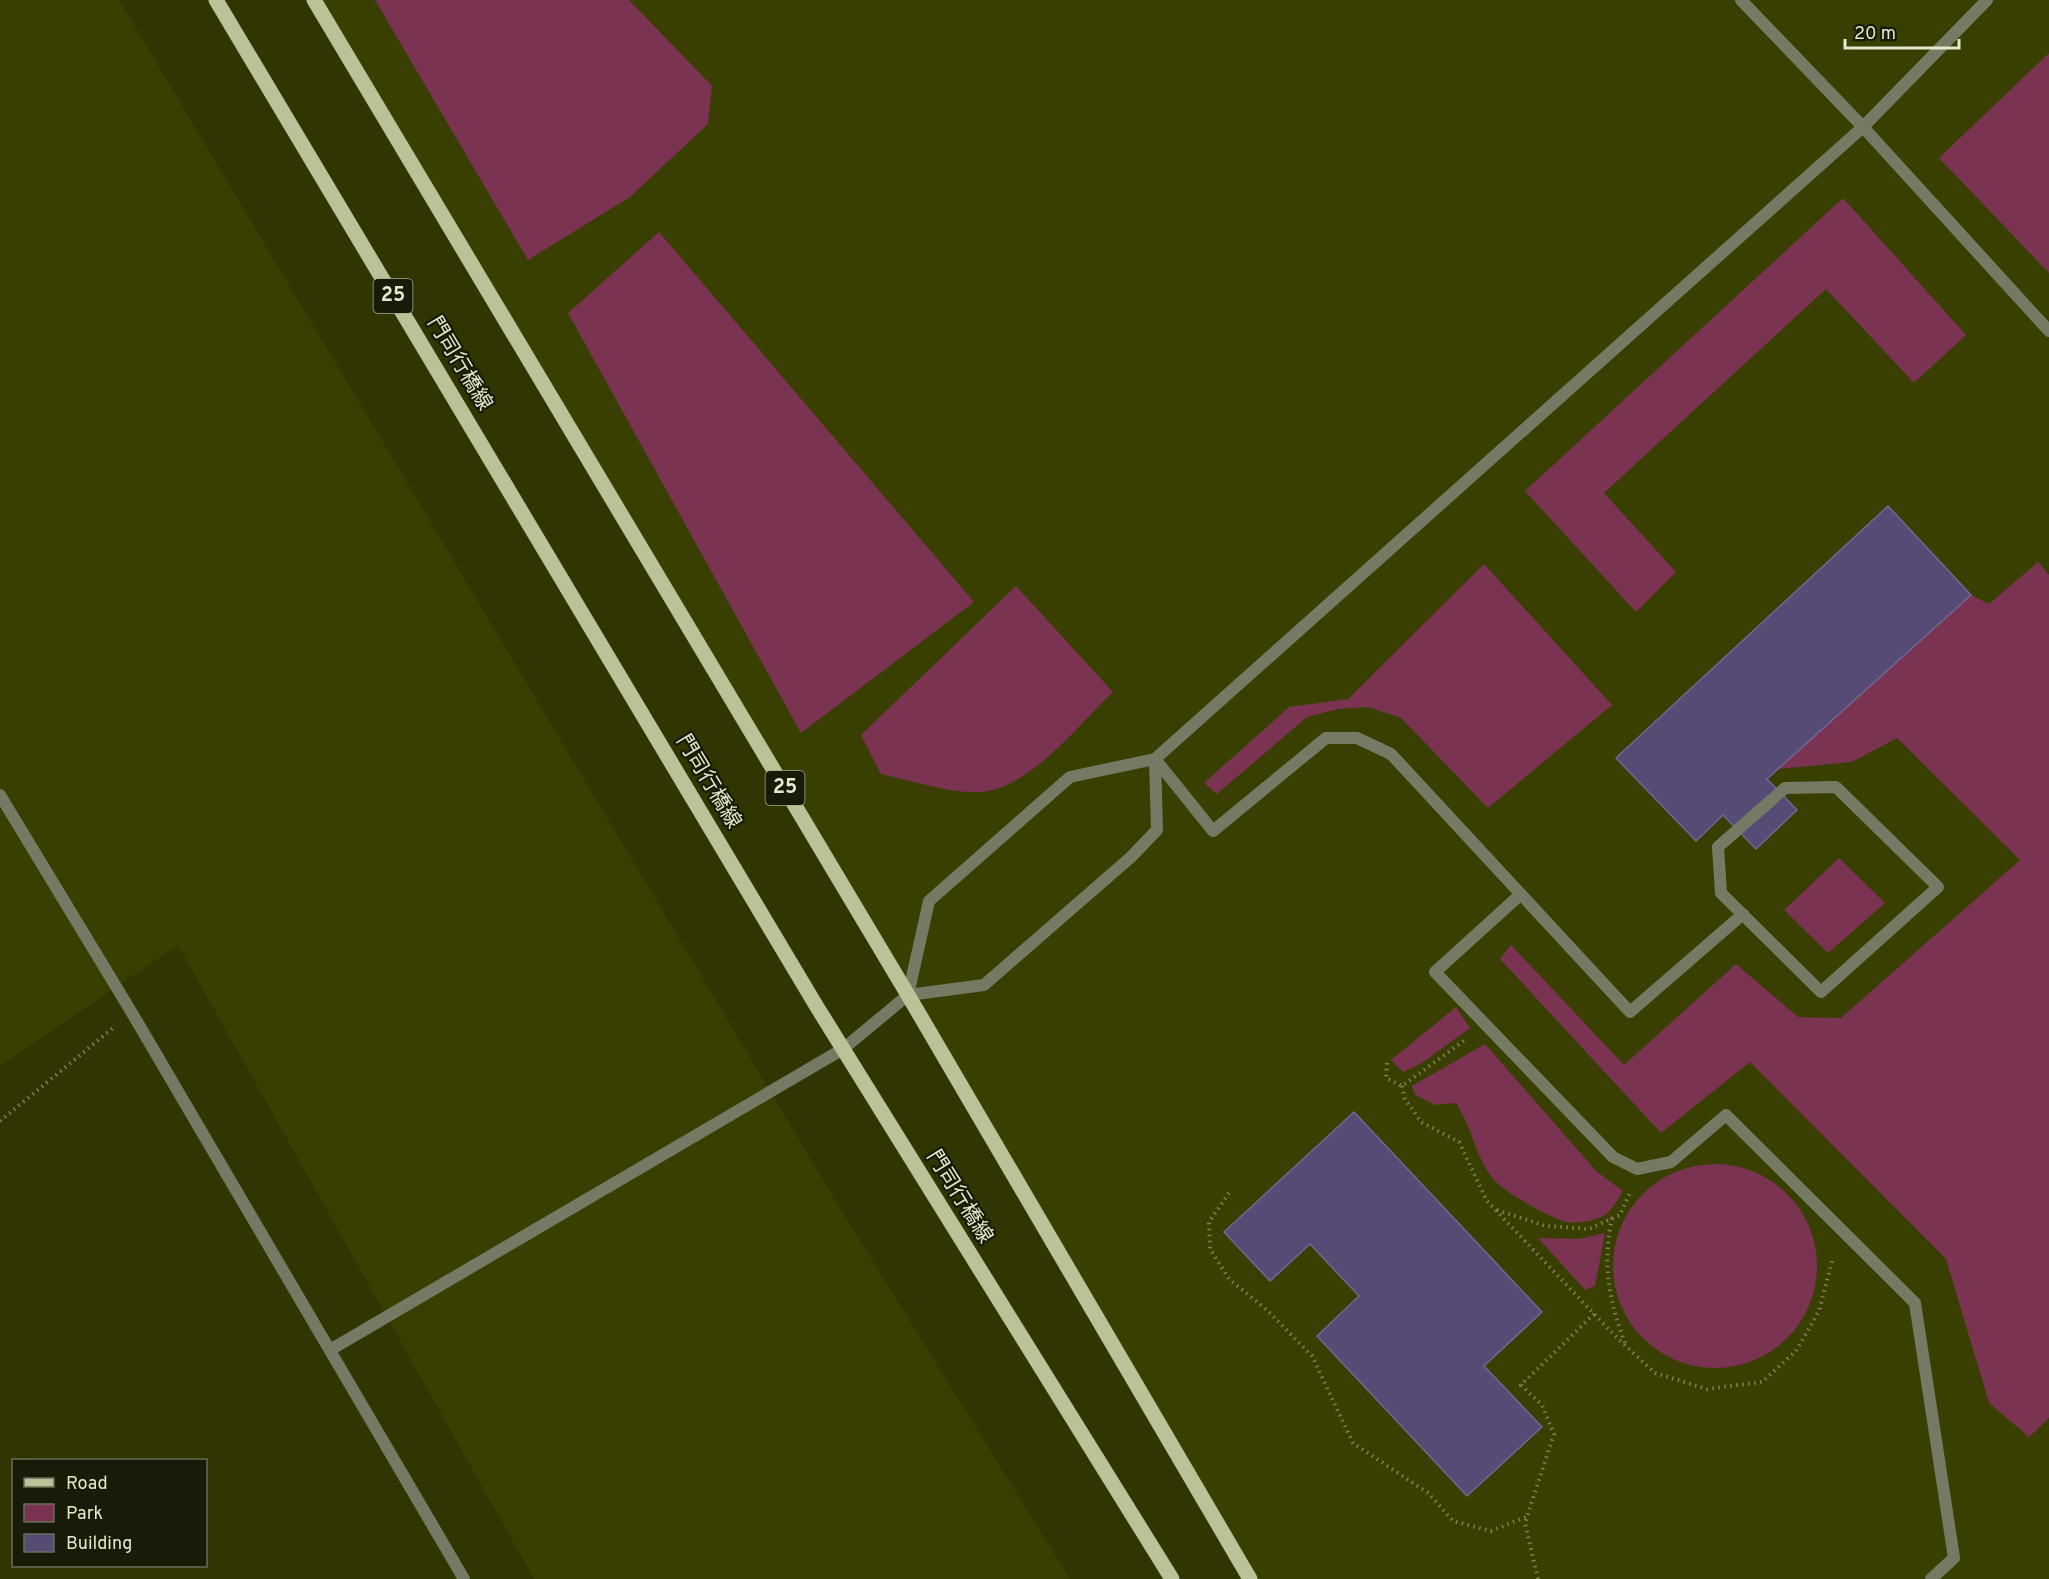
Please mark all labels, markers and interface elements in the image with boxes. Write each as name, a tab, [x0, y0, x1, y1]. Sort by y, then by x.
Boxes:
scale bar	[1845, 12, 1959, 50]
text: 20 m	[1854, 23, 1896, 46]
road number: 25	[374, 279, 412, 313]
street label: 門司行橋線	[420, 312, 498, 416]
street label: 門司行橋線	[669, 730, 747, 834]
road number: 25	[766, 771, 804, 805]
street label: 門司行橋線	[920, 1145, 998, 1249]
legend	[12, 1459, 207, 1567]
text: Road	[66, 1473, 108, 1496]
text: Park	[66, 1503, 103, 1526]
text: Building	[66, 1533, 132, 1556]

